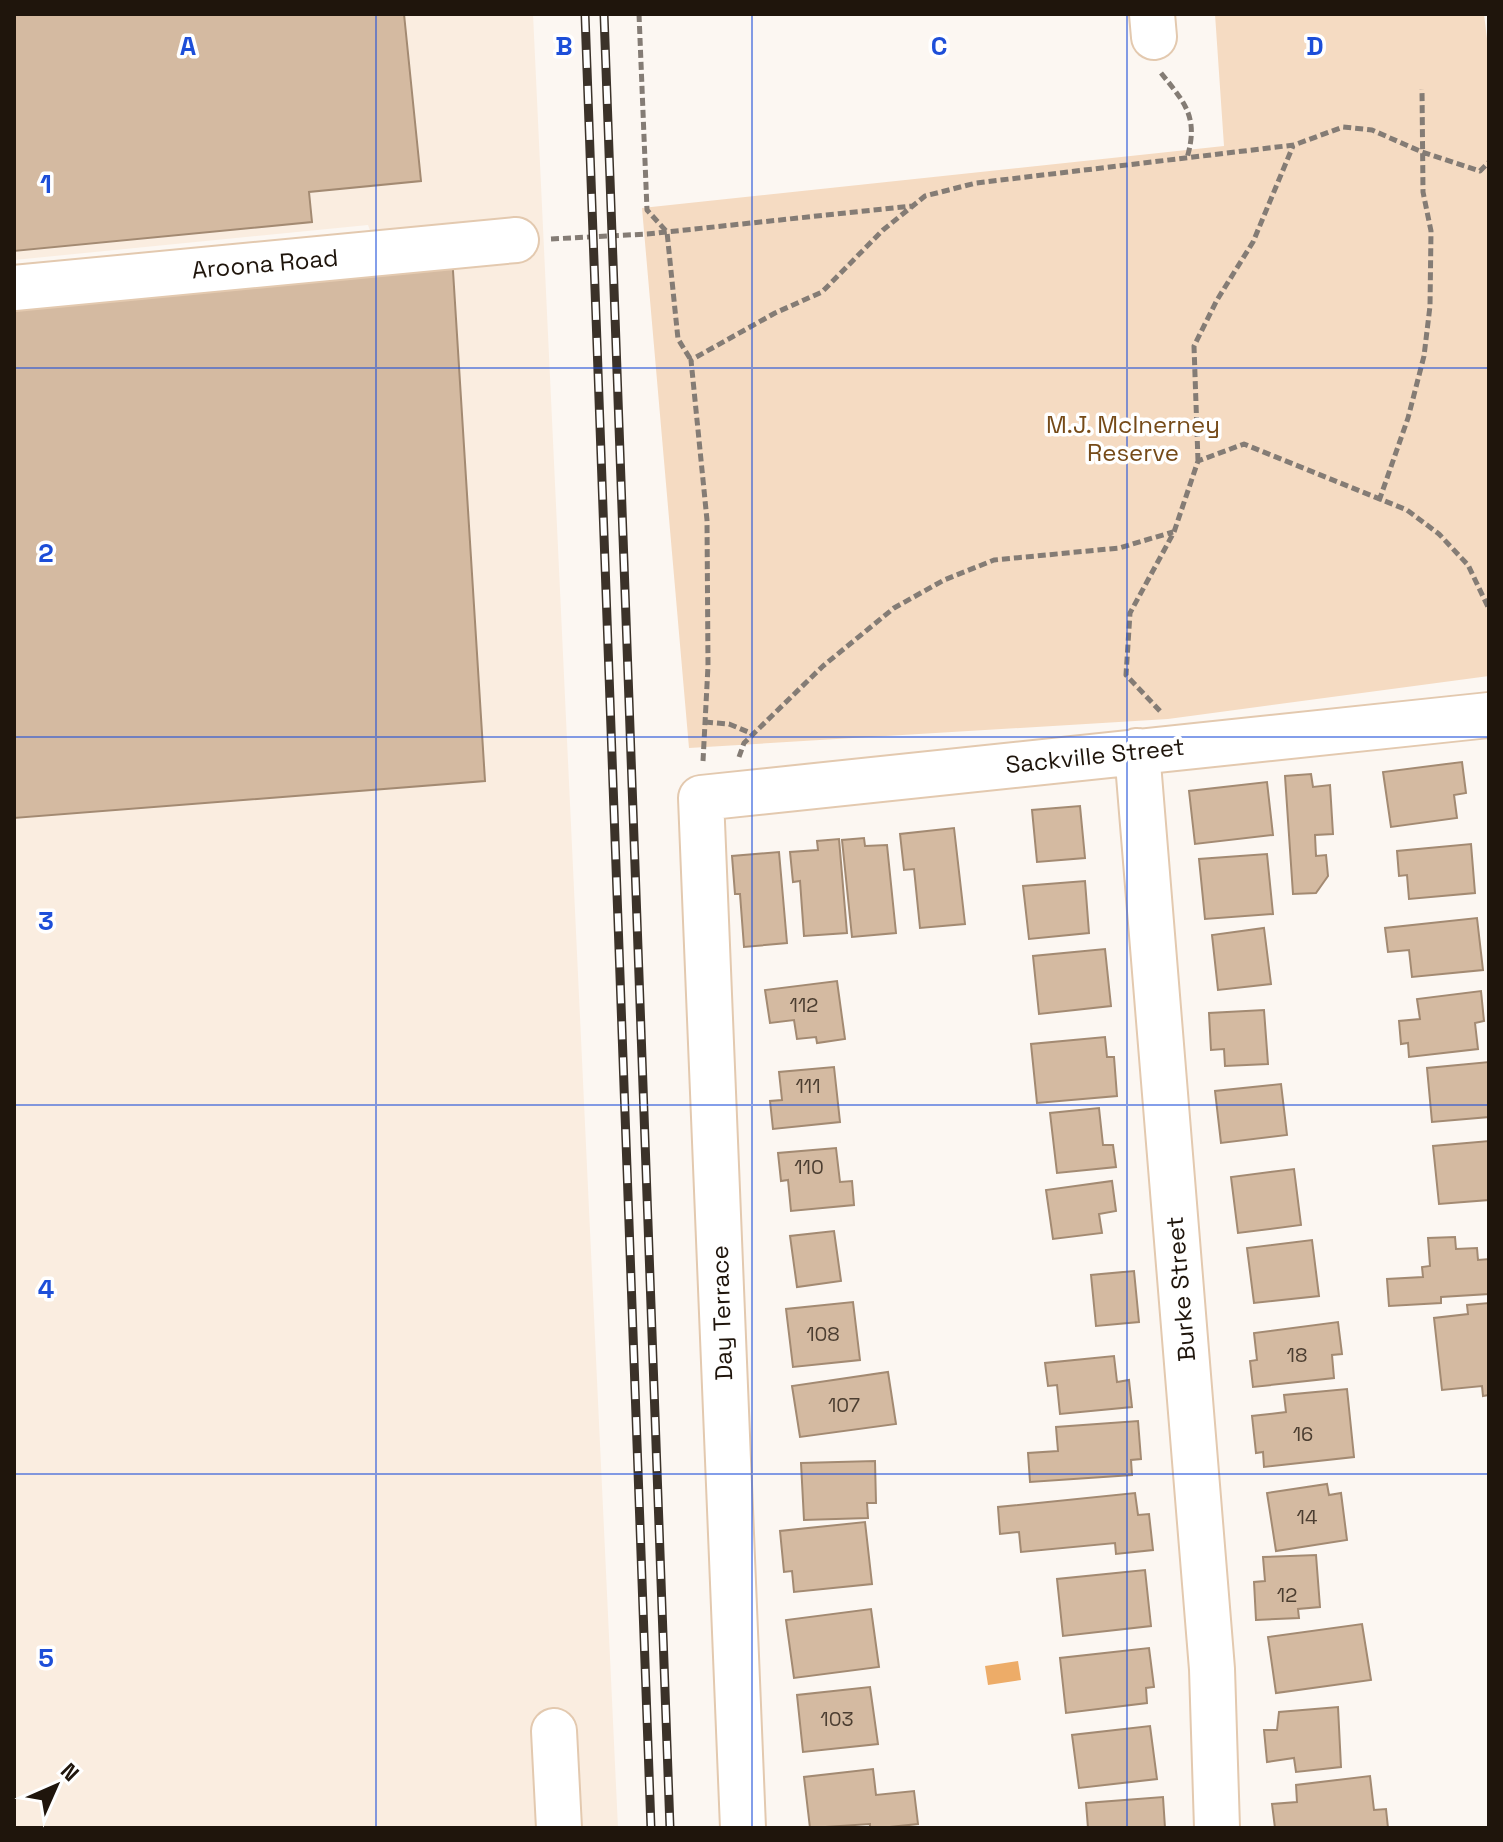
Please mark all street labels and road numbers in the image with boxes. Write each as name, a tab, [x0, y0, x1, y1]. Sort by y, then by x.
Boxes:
street label: Aroona Road	[190, 242, 340, 285]
street label: Sackville Street	[1004, 731, 1186, 780]
street label: Burke Street	[1159, 1215, 1202, 1363]
street label: Day Terrace	[704, 1245, 739, 1381]

